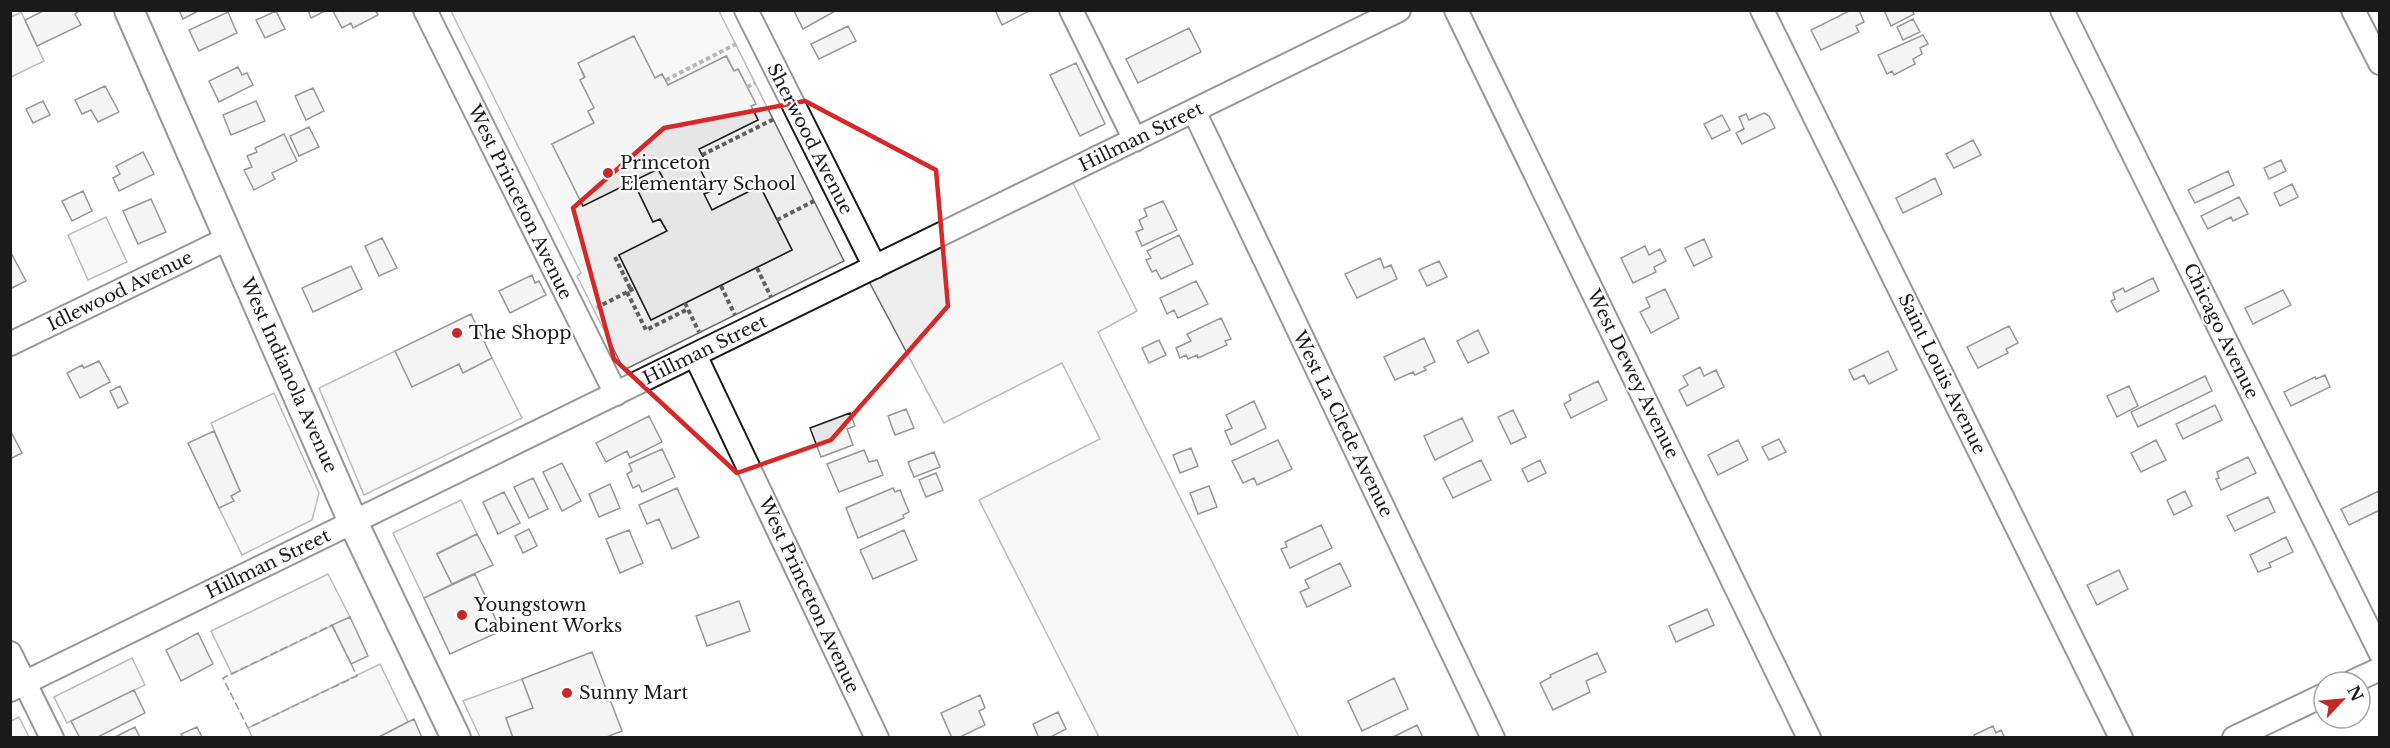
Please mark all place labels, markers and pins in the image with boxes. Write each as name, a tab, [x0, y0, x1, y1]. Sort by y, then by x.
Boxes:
place label: Princeton Elementary School	[620, 152, 796, 195]
marker: Princeton Elementary School	[601, 166, 615, 180]
place label: The Shopp	[469, 322, 572, 344]
marker: The Shopp	[450, 326, 464, 340]
place label: Youngstown Cabinent Works	[473, 594, 622, 637]
marker: Youngstown Cabinent Works	[455, 608, 469, 622]
place label: Sunny Mart	[579, 682, 688, 704]
marker: Sunny Mart	[560, 686, 574, 700]

